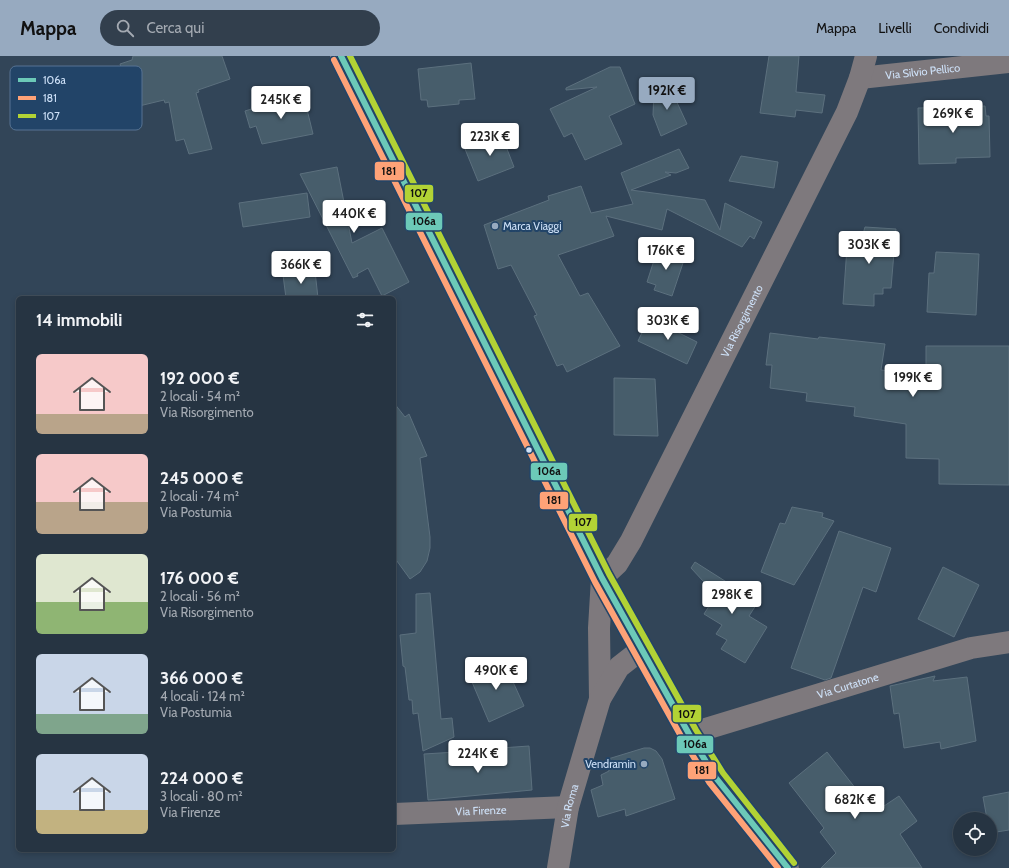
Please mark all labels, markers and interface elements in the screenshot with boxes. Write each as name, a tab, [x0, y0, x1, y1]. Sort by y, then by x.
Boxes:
search box	[100, 10, 380, 46]
text: Mappa	[20, 17, 76, 40]
icon: search	[114, 17, 136, 39]
text: Cerca qui	[146, 19, 204, 37]
text: Mappa	[816, 19, 856, 37]
text: Livelli	[878, 19, 912, 37]
text: Condividi	[934, 19, 989, 37]
street label: Via Silvio Pellico	[885, 60, 961, 82]
legend	[10, 66, 142, 130]
text: 106a	[43, 73, 67, 87]
pin: 192K €	[634, 77, 700, 111]
text: 192K €	[648, 82, 686, 98]
pin: 245K €	[248, 86, 314, 120]
text: 181	[43, 91, 57, 105]
text: 245K €	[260, 91, 302, 107]
pin: 269K €	[920, 100, 986, 134]
text: 269K €	[933, 105, 973, 121]
text: 107	[43, 109, 60, 123]
pin: 223K €	[457, 123, 523, 157]
text: 223K €	[470, 128, 510, 144]
line badge: 181	[374, 161, 405, 181]
text: 181	[382, 164, 396, 178]
line badge: 107	[404, 184, 434, 203]
text: 107	[410, 186, 428, 200]
pin: 440K €	[321, 200, 387, 234]
text: 440K €	[332, 205, 376, 221]
line badge: 106a	[405, 212, 443, 231]
text: 106a	[412, 214, 436, 228]
place label: Marca Viaggi	[503, 219, 562, 233]
marker: Marca Viaggi	[490, 221, 500, 231]
pin: 303K €	[836, 231, 902, 265]
text: 303K €	[848, 236, 890, 252]
pin: 176K €	[633, 237, 699, 271]
text: 176K €	[647, 242, 685, 258]
pin: 366K €	[268, 251, 334, 285]
text: 366K €	[280, 256, 322, 272]
street label: Via Risorgimento	[718, 282, 766, 359]
pin: 303K €	[635, 307, 701, 341]
icon: filters	[354, 309, 376, 331]
text: 14 immobili	[36, 310, 122, 330]
text: 303K €	[647, 312, 689, 328]
pin: 199K €	[880, 364, 946, 398]
text: 192 000 €	[160, 368, 239, 388]
text: 199K €	[894, 369, 932, 385]
icon: home	[68, 370, 116, 418]
text: 2 locali · 54 m²	[160, 388, 240, 404]
text: Via Risorgimento	[160, 404, 254, 420]
unlabelled marker	[524, 445, 534, 455]
line badge: 106a	[530, 462, 568, 481]
text: 106a	[537, 464, 561, 478]
text: 245 000 €	[160, 468, 243, 488]
icon: home	[68, 470, 116, 518]
text: 2 locali · 74 m²	[160, 488, 239, 504]
line badge: 181	[539, 491, 569, 510]
text: 181	[547, 493, 561, 507]
text: Via Postumia	[160, 504, 232, 520]
line badge: 107	[568, 513, 598, 532]
text: 107	[574, 515, 592, 529]
text: 176 000 €	[160, 568, 239, 588]
icon: home	[68, 570, 116, 618]
pin: 298K €	[699, 581, 765, 615]
text: 298K €	[711, 586, 753, 602]
text: 2 locali · 56 m²	[160, 588, 240, 604]
text: Via Risorgimento	[160, 604, 254, 620]
pin: 490K €	[463, 657, 529, 691]
text: 490K €	[474, 662, 518, 678]
text: 366 000 €	[160, 668, 243, 688]
street label: Via Curtatone	[815, 669, 881, 702]
icon: home	[68, 670, 116, 718]
text: 4 locali · 124 m²	[160, 688, 245, 704]
text: Via Postumia	[160, 704, 232, 720]
line badge: 107	[672, 704, 702, 723]
text: 107	[678, 707, 696, 721]
line badge: 106a	[676, 735, 714, 754]
text: 106a	[683, 737, 707, 751]
pin: 224K €	[445, 740, 511, 774]
text: 224K €	[457, 745, 499, 761]
place label: Vendramin	[585, 757, 636, 771]
marker: Vendramin	[639, 759, 649, 769]
line badge: 181	[687, 761, 717, 780]
text: 181	[695, 763, 709, 777]
text: 224 000 €	[160, 768, 243, 788]
icon: home	[68, 770, 116, 818]
street label: Via Roma	[558, 782, 582, 829]
pin: 682K €	[822, 786, 888, 820]
text: 3 locali · 80 m²	[160, 788, 243, 804]
text: 682K €	[834, 791, 876, 807]
street label: Via Firenze	[455, 802, 507, 819]
text: Via Firenze	[160, 804, 220, 820]
map controls	[953, 812, 997, 856]
button: locate	[953, 812, 997, 856]

